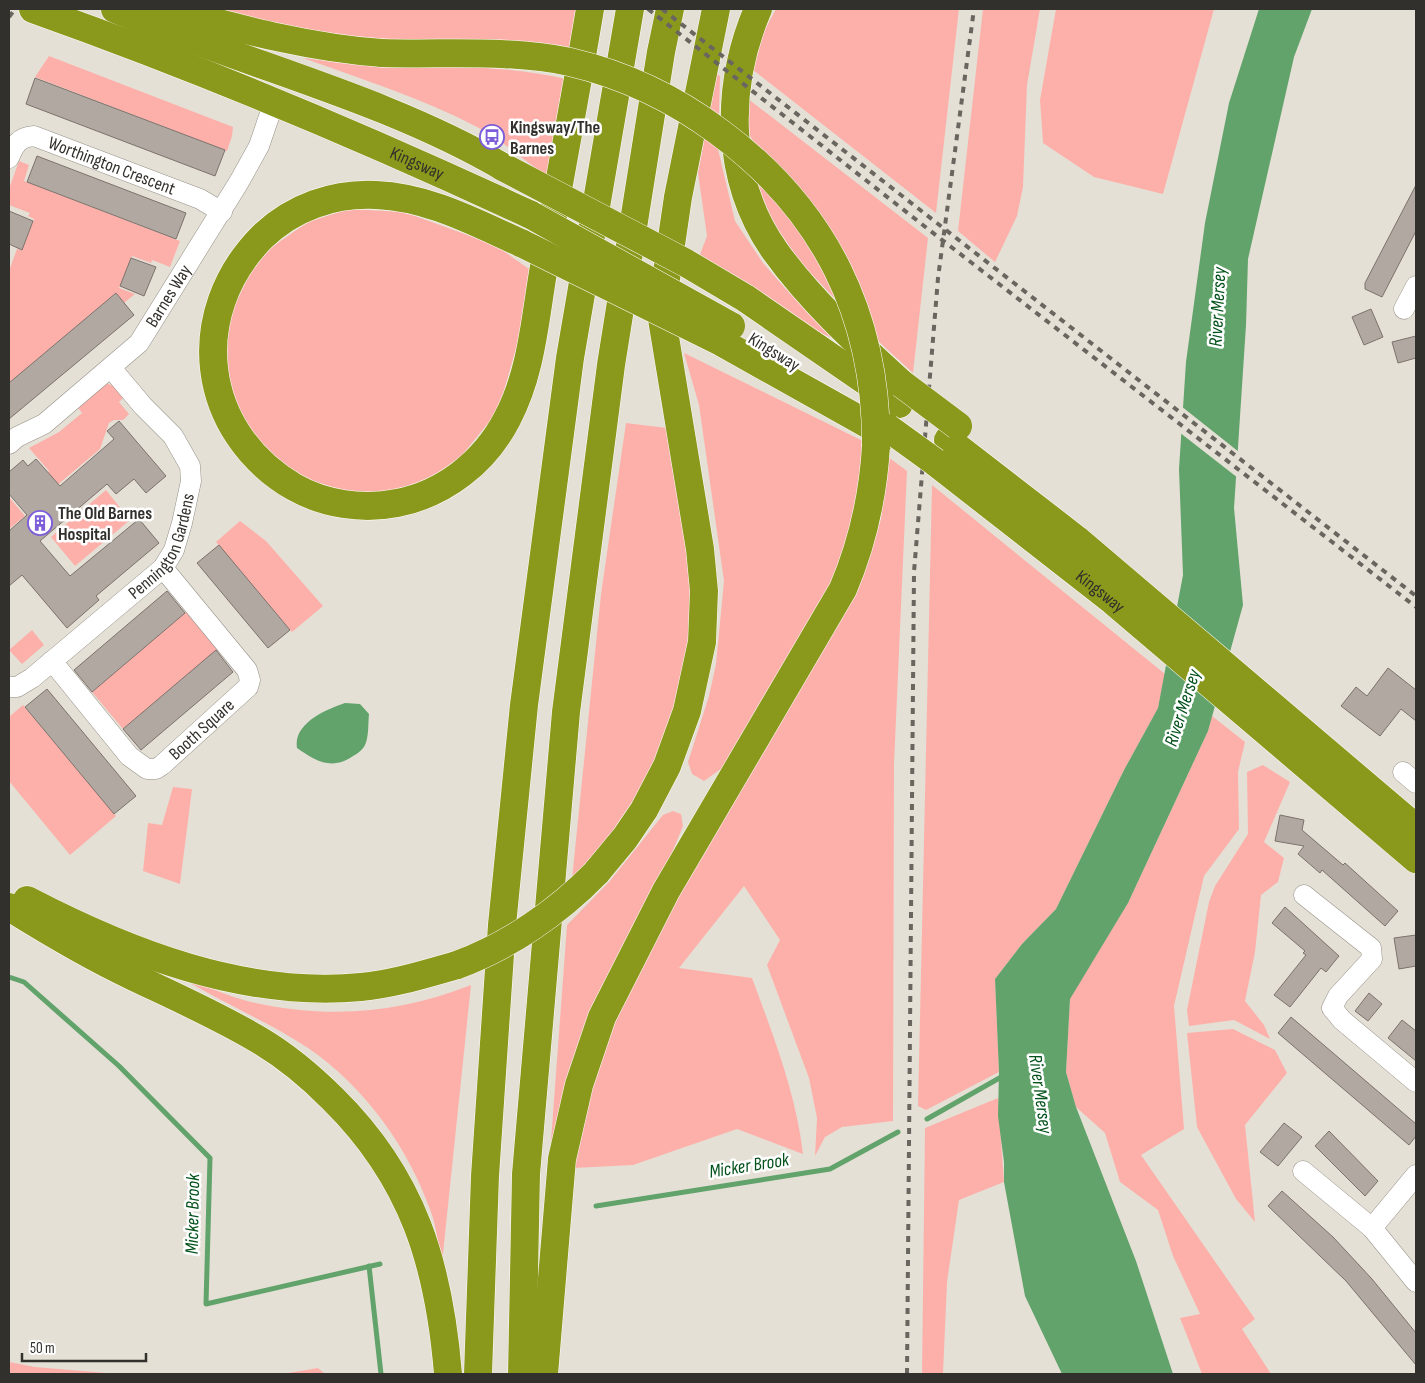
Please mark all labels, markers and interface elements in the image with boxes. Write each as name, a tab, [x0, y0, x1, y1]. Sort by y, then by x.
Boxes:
place label: Kingsway/The Barnes	[510, 117, 600, 159]
bus stop icon: Kingsway/The Barnes	[479, 124, 505, 150]
street label: Worthington Crescent	[45, 132, 179, 199]
street label: Kingsway	[387, 142, 447, 184]
street label: Barnes Way	[141, 261, 196, 331]
water label: River Mersey	[1204, 266, 1232, 347]
street label: Kingsway	[744, 328, 804, 376]
street label: Pennington Gardens	[124, 491, 199, 603]
place label: The Old Barnes Hospital	[58, 503, 152, 545]
building icon: The Old Barnes Hospital	[27, 510, 53, 536]
street label: Kingsway	[1072, 566, 1129, 617]
water label: River Mersey	[1160, 666, 1206, 749]
street label: Booth Square	[164, 694, 238, 764]
water label: River Mersey	[1023, 1053, 1057, 1136]
water label: Micker Brook	[708, 1148, 791, 1184]
water label: Micker Brook	[181, 1173, 205, 1254]
scale bar	[22, 1330, 146, 1362]
text: 50 m	[30, 1339, 55, 1358]

